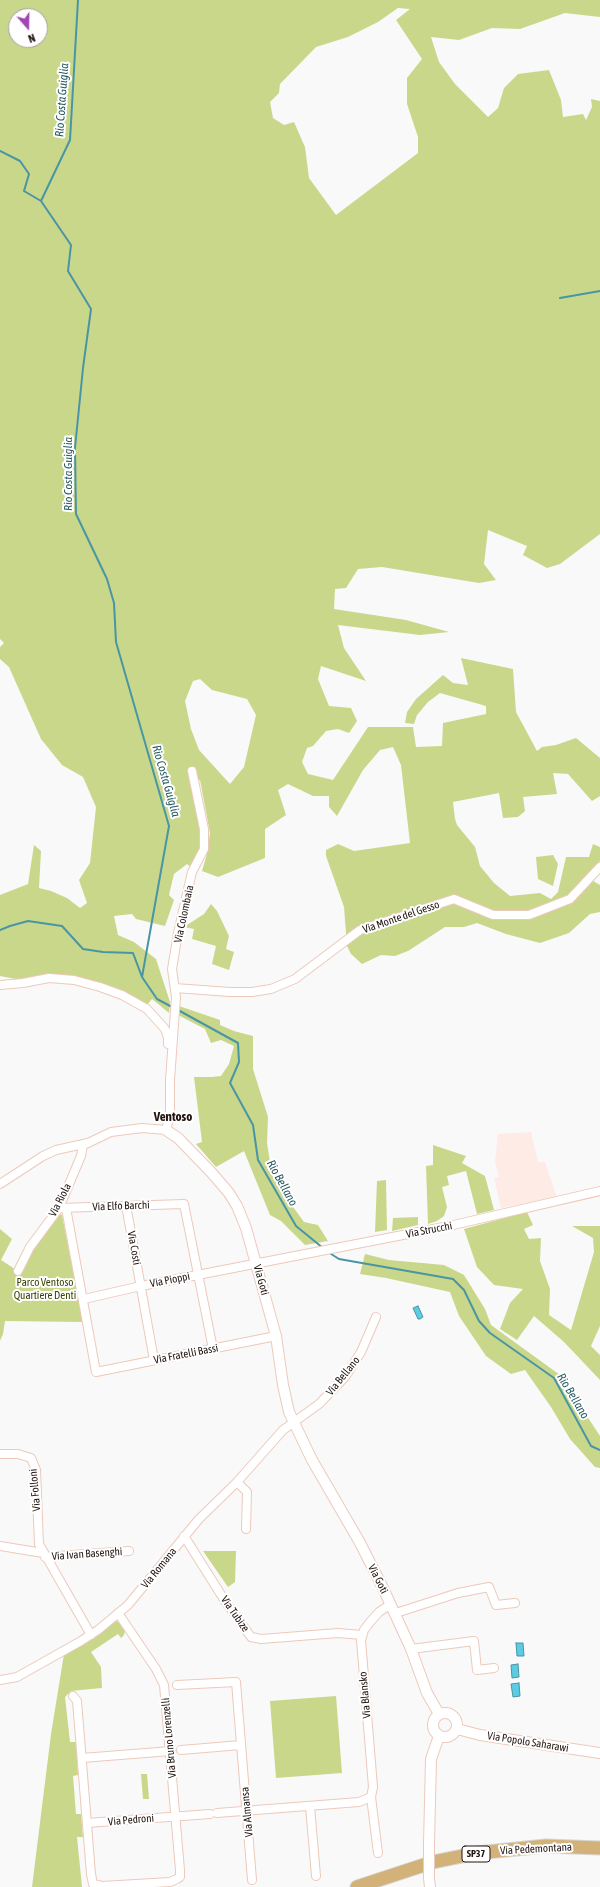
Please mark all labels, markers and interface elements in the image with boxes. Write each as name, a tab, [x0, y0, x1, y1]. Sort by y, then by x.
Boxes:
north arrow	[8, 8, 48, 48]
text: N	[27, 32, 37, 45]
water label: Rio Costa Guiglia	[52, 63, 72, 137]
water label: Rio Costa Guiglia	[61, 437, 75, 511]
water label: Rio Costa Guiglia	[149, 743, 183, 819]
street label: Via Colombaia	[171, 884, 197, 944]
street label: Via Monte del Gesso	[361, 898, 441, 936]
district label: Ventoso	[154, 1109, 192, 1125]
water label: Rio Bellano	[263, 1157, 301, 1209]
street label: Via Riola	[46, 1181, 74, 1219]
street label: Via Elfo Barchi	[92, 1198, 150, 1214]
street label: Via Strucchi	[405, 1219, 453, 1241]
street label: Via Costi	[125, 1230, 143, 1266]
street label: Via Goti	[251, 1263, 271, 1297]
street label: Via Pioppi	[149, 1270, 191, 1290]
park label: Parco Ventoso Quartiere Denti	[14, 1276, 76, 1302]
street label: Via Fratelli Bassi	[153, 1341, 219, 1367]
street label: Via Bellano	[323, 1354, 363, 1398]
water label: Rio Bellano	[554, 1371, 592, 1421]
street label: Via Folloni	[27, 1468, 43, 1512]
street label: Via Ivan Basenghi	[51, 1545, 123, 1563]
street label: Via Romana	[139, 1545, 179, 1591]
street label: Via Goti	[365, 1562, 391, 1596]
street label: Via Tubize	[218, 1594, 252, 1634]
street label: Via Blansko	[356, 1671, 374, 1719]
street label: Via Bruno Lorenzelli	[159, 1697, 179, 1779]
street label: Via Popolo Saharawi	[486, 1729, 570, 1755]
street label: Via Almansa	[238, 1786, 256, 1838]
street label: Via Pedroni	[107, 1811, 155, 1829]
street label: Via Pedemontana	[500, 1841, 572, 1857]
road number: SP37	[462, 1846, 490, 1862]

